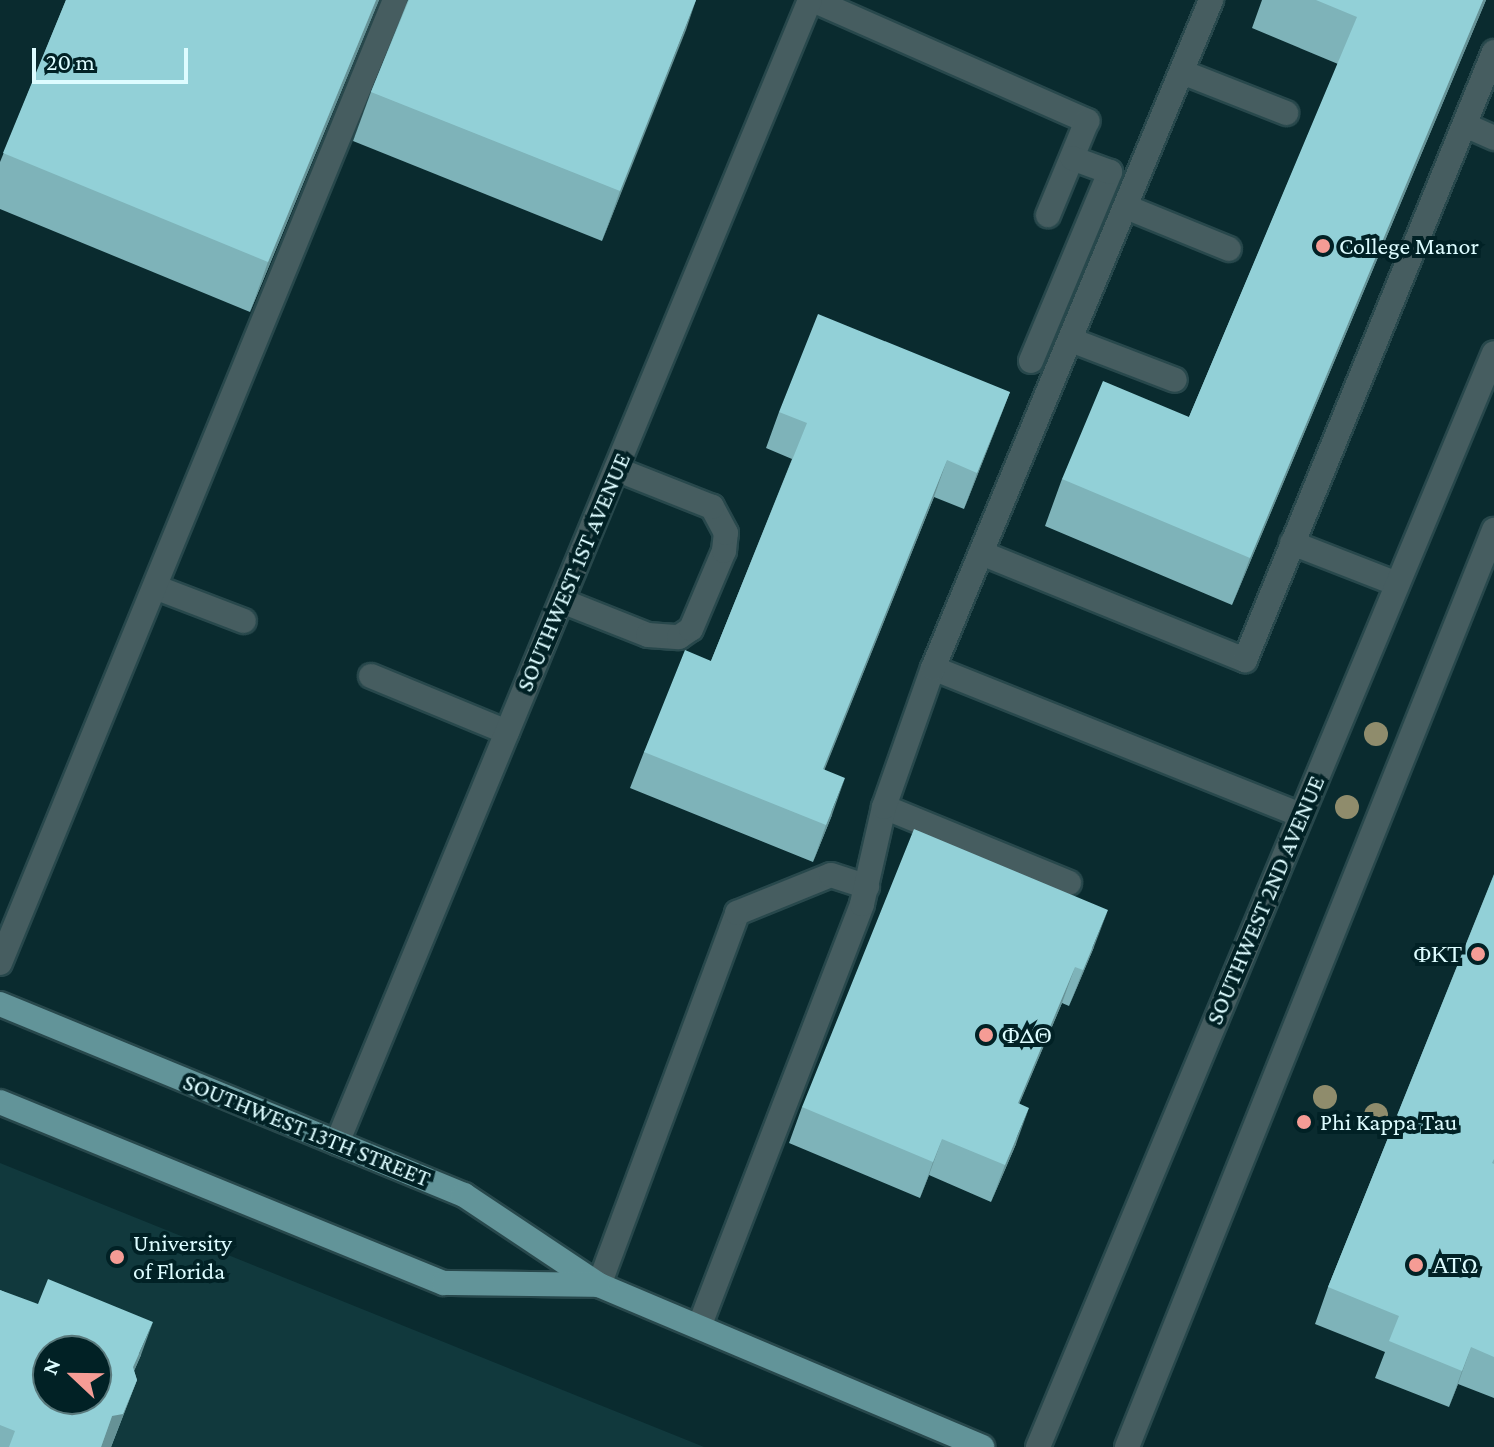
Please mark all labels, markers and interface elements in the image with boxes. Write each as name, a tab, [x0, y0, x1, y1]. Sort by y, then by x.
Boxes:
scale bar	[36, 32, 192, 82]
text: 20 m	[46, 48, 95, 75]
place label: College Manor	[1339, 232, 1479, 260]
marker: College Manor	[1314, 237, 1332, 255]
street label: SOUTHWEST 1ST AVENUE	[510, 448, 636, 696]
street label: SOUTHWEST 2ND AVENUE	[1199, 771, 1331, 1029]
place label: ΦΚΤ	[1414, 940, 1462, 968]
marker: ΦΚΤ	[1469, 945, 1487, 963]
place label: ΦΔΘ	[1002, 1021, 1052, 1049]
marker: ΦΔΘ	[977, 1026, 995, 1044]
street label: SOUTHWEST 13TH STREET	[179, 1067, 435, 1193]
place label: Phi Kappa Tau	[1320, 1108, 1457, 1136]
marker: Phi Kappa Tau	[1295, 1113, 1313, 1131]
place label: University of Florida	[133, 1229, 232, 1285]
marker: University of Florida	[108, 1248, 126, 1266]
place label: ΑΤΩ	[1432, 1251, 1478, 1279]
marker: ΑΤΩ	[1407, 1256, 1425, 1274]
north arrow	[32, 1335, 112, 1415]
text: N	[37, 1355, 66, 1378]

